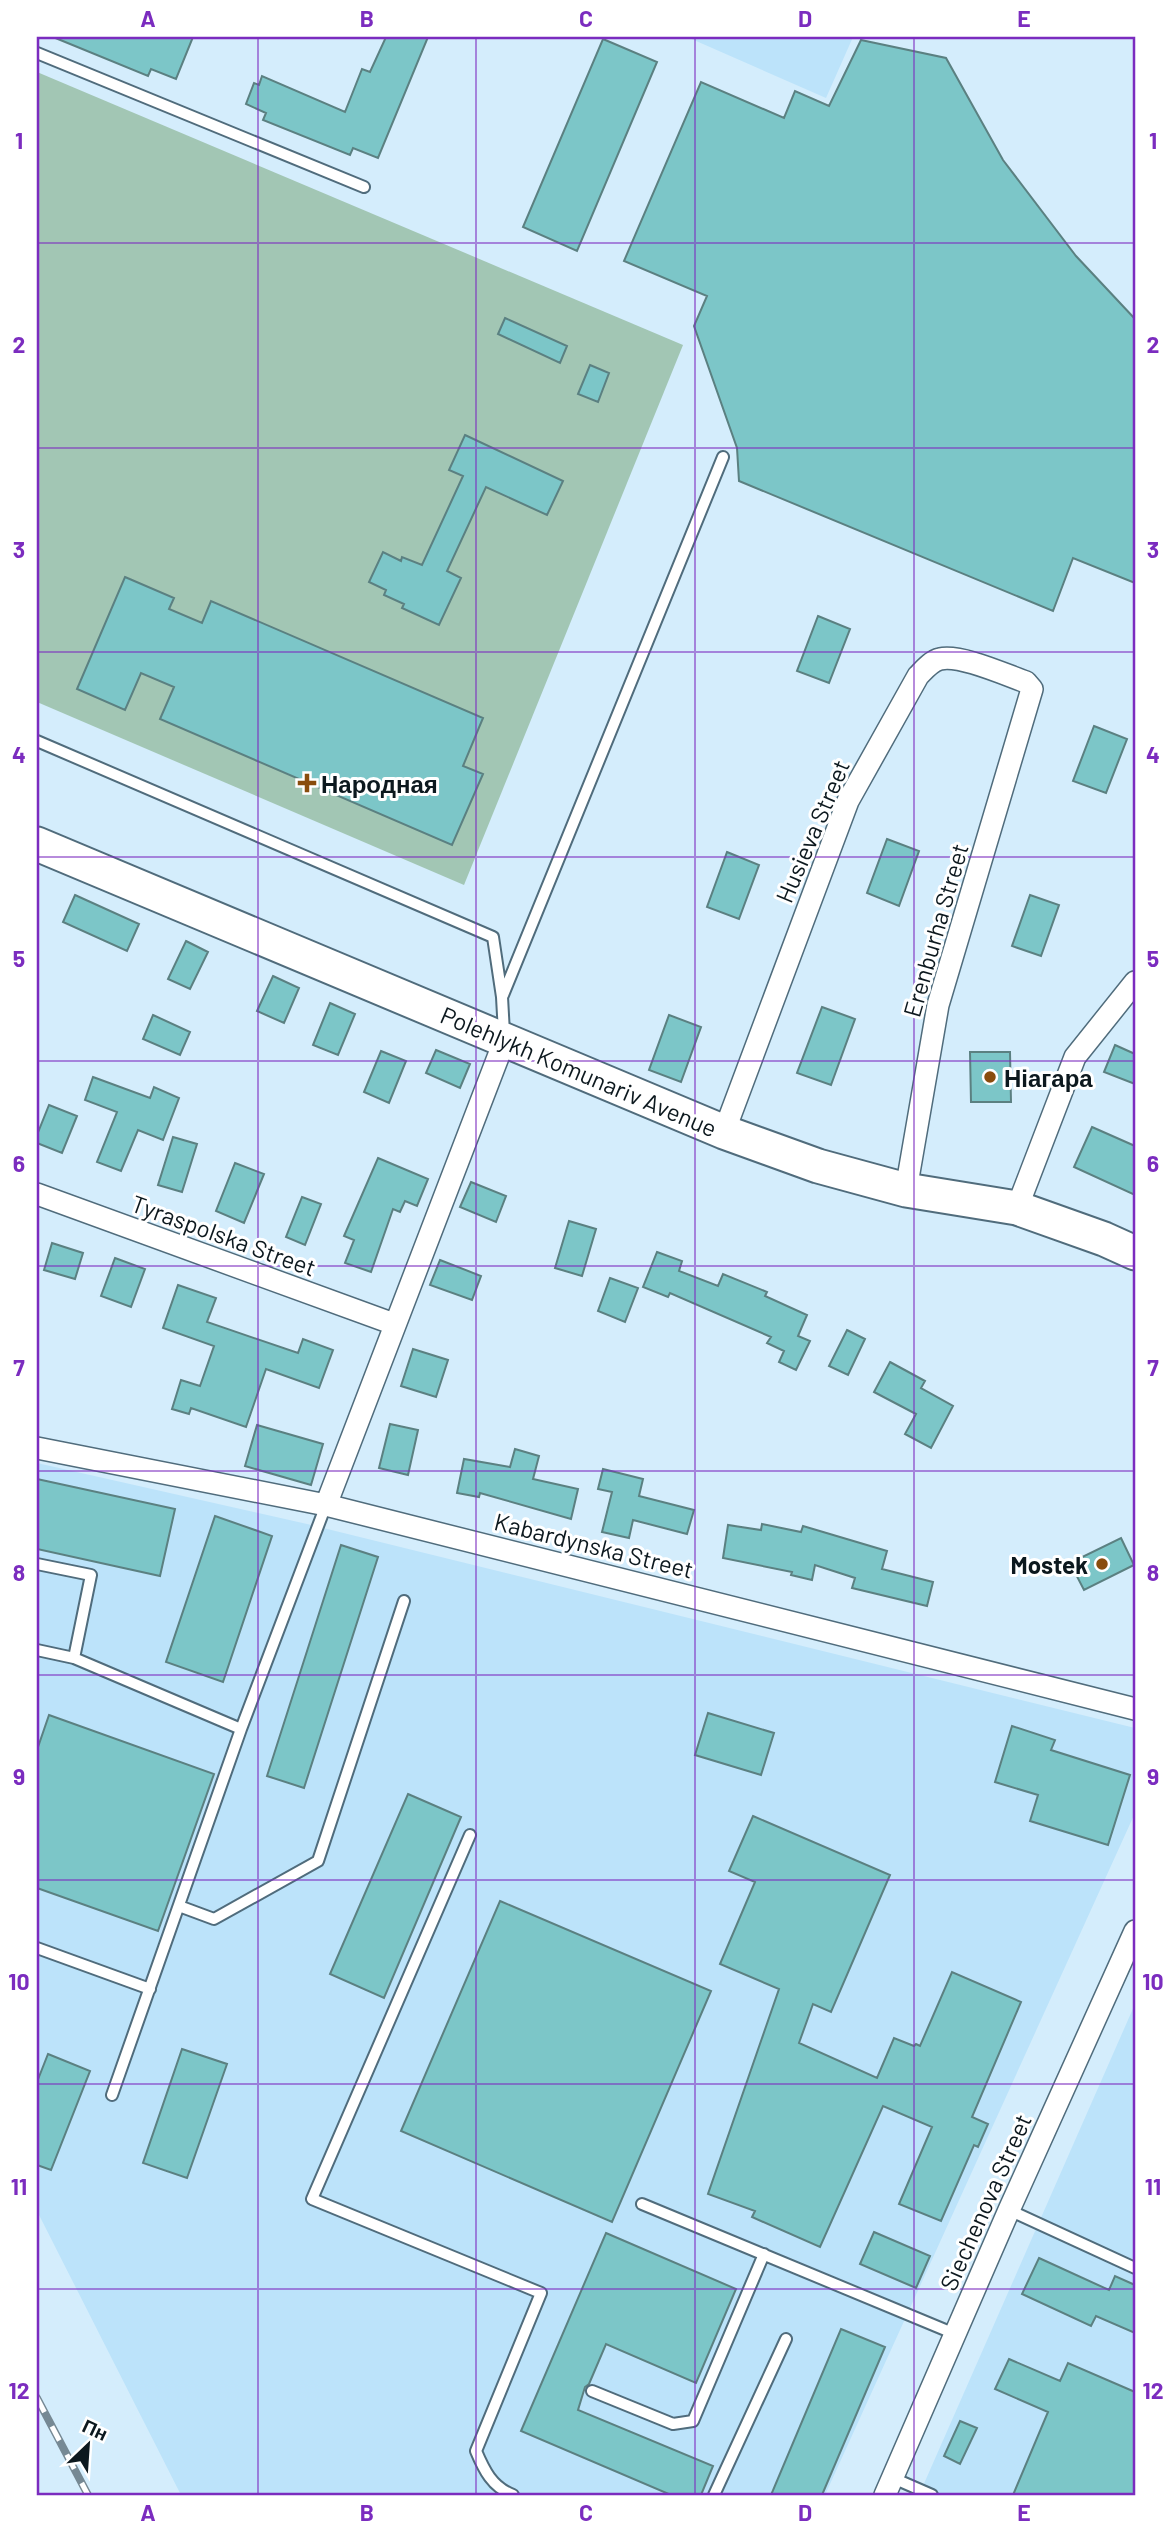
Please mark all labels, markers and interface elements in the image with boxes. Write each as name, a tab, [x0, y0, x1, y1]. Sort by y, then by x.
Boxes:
text: A	[140, 4, 156, 32]
text: B	[360, 4, 374, 32]
text: C	[579, 4, 593, 32]
text: D	[798, 4, 812, 32]
text: E	[1017, 4, 1031, 32]
text: 1	[15, 126, 23, 154]
text: 1	[1149, 126, 1157, 154]
text: 2	[13, 330, 25, 358]
text: 2	[1147, 330, 1159, 358]
text: 3	[13, 535, 25, 563]
text: 3	[1147, 535, 1159, 563]
text: 4	[12, 740, 26, 768]
text: 4	[1146, 740, 1160, 768]
street label: Husieva Street	[769, 755, 855, 907]
place label: Народная	[321, 769, 438, 798]
marker: Народная	[299, 775, 315, 791]
street label: Erenburha Street	[896, 840, 974, 1020]
text: 5	[13, 944, 25, 972]
text: 5	[1147, 944, 1159, 972]
street label: Polehlykh Komunariv Avenue	[437, 1000, 721, 1142]
place label: Ніагара	[1004, 1063, 1093, 1092]
marker: Ніагара	[982, 1069, 998, 1085]
text: 6	[13, 1149, 25, 1177]
text: 6	[1147, 1149, 1159, 1177]
street label: Tyraspolska Street	[128, 1188, 320, 1282]
text: 7	[13, 1353, 25, 1381]
text: 7	[1147, 1353, 1159, 1381]
street label: Kabardynska Street	[492, 1506, 696, 1584]
place label: Mostek	[1011, 1550, 1088, 1579]
marker: Mostek	[1094, 1556, 1110, 1572]
text: 8	[13, 1558, 25, 1586]
text: 8	[1147, 1558, 1159, 1586]
text: 9	[13, 1762, 25, 1790]
text: 9	[1147, 1762, 1159, 1790]
text: 10	[8, 1967, 30, 1995]
text: 10	[1142, 1967, 1164, 1995]
street label: Siechenova Street	[933, 2109, 1037, 2295]
text: 11	[11, 2172, 27, 2200]
text: 11	[1145, 2172, 1161, 2200]
text: 12	[8, 2376, 30, 2404]
text: 12	[1142, 2376, 1164, 2404]
north arrow	[52, 2410, 122, 2480]
text: Пн	[79, 2413, 112, 2445]
text: A	[140, 2498, 156, 2526]
text: B	[360, 2498, 374, 2526]
text: C	[579, 2498, 593, 2526]
text: D	[798, 2498, 812, 2526]
text: E	[1017, 2498, 1031, 2526]

